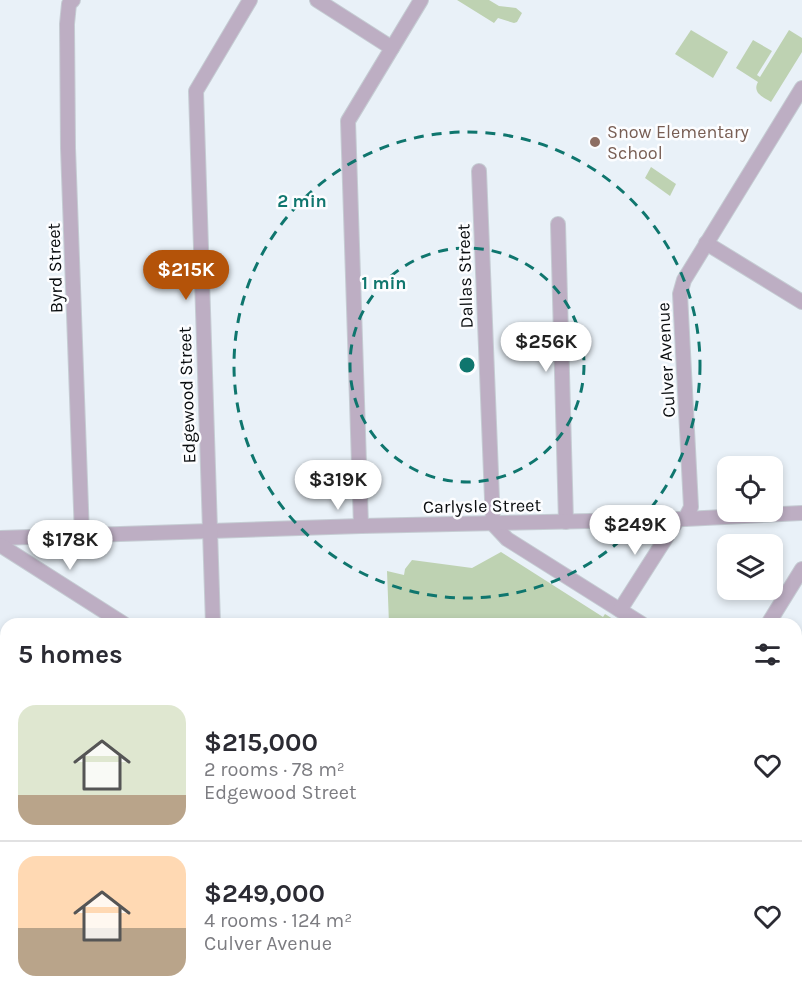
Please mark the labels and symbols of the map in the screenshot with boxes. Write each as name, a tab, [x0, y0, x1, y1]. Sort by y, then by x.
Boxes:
place label: Snow Elementary School	[607, 121, 749, 164]
marker: Snow Elementary School	[588, 135, 602, 149]
text: 2 min	[277, 190, 327, 212]
street label: Byrd Street	[42, 222, 68, 314]
street label: Dallas Street	[452, 223, 478, 329]
pin: $215K	[144, 250, 228, 301]
text: 1 min	[361, 272, 407, 294]
street label: Culver Avenue	[652, 302, 680, 418]
pin: $256K	[504, 322, 588, 373]
street label: Edgewood Street	[174, 326, 200, 464]
centre of rings	[457, 355, 477, 375]
pin: $319K	[296, 460, 380, 511]
street label: Carlysle Street	[423, 494, 542, 518]
pin: $249K	[593, 505, 677, 556]
pin: $178K	[28, 520, 112, 571]

